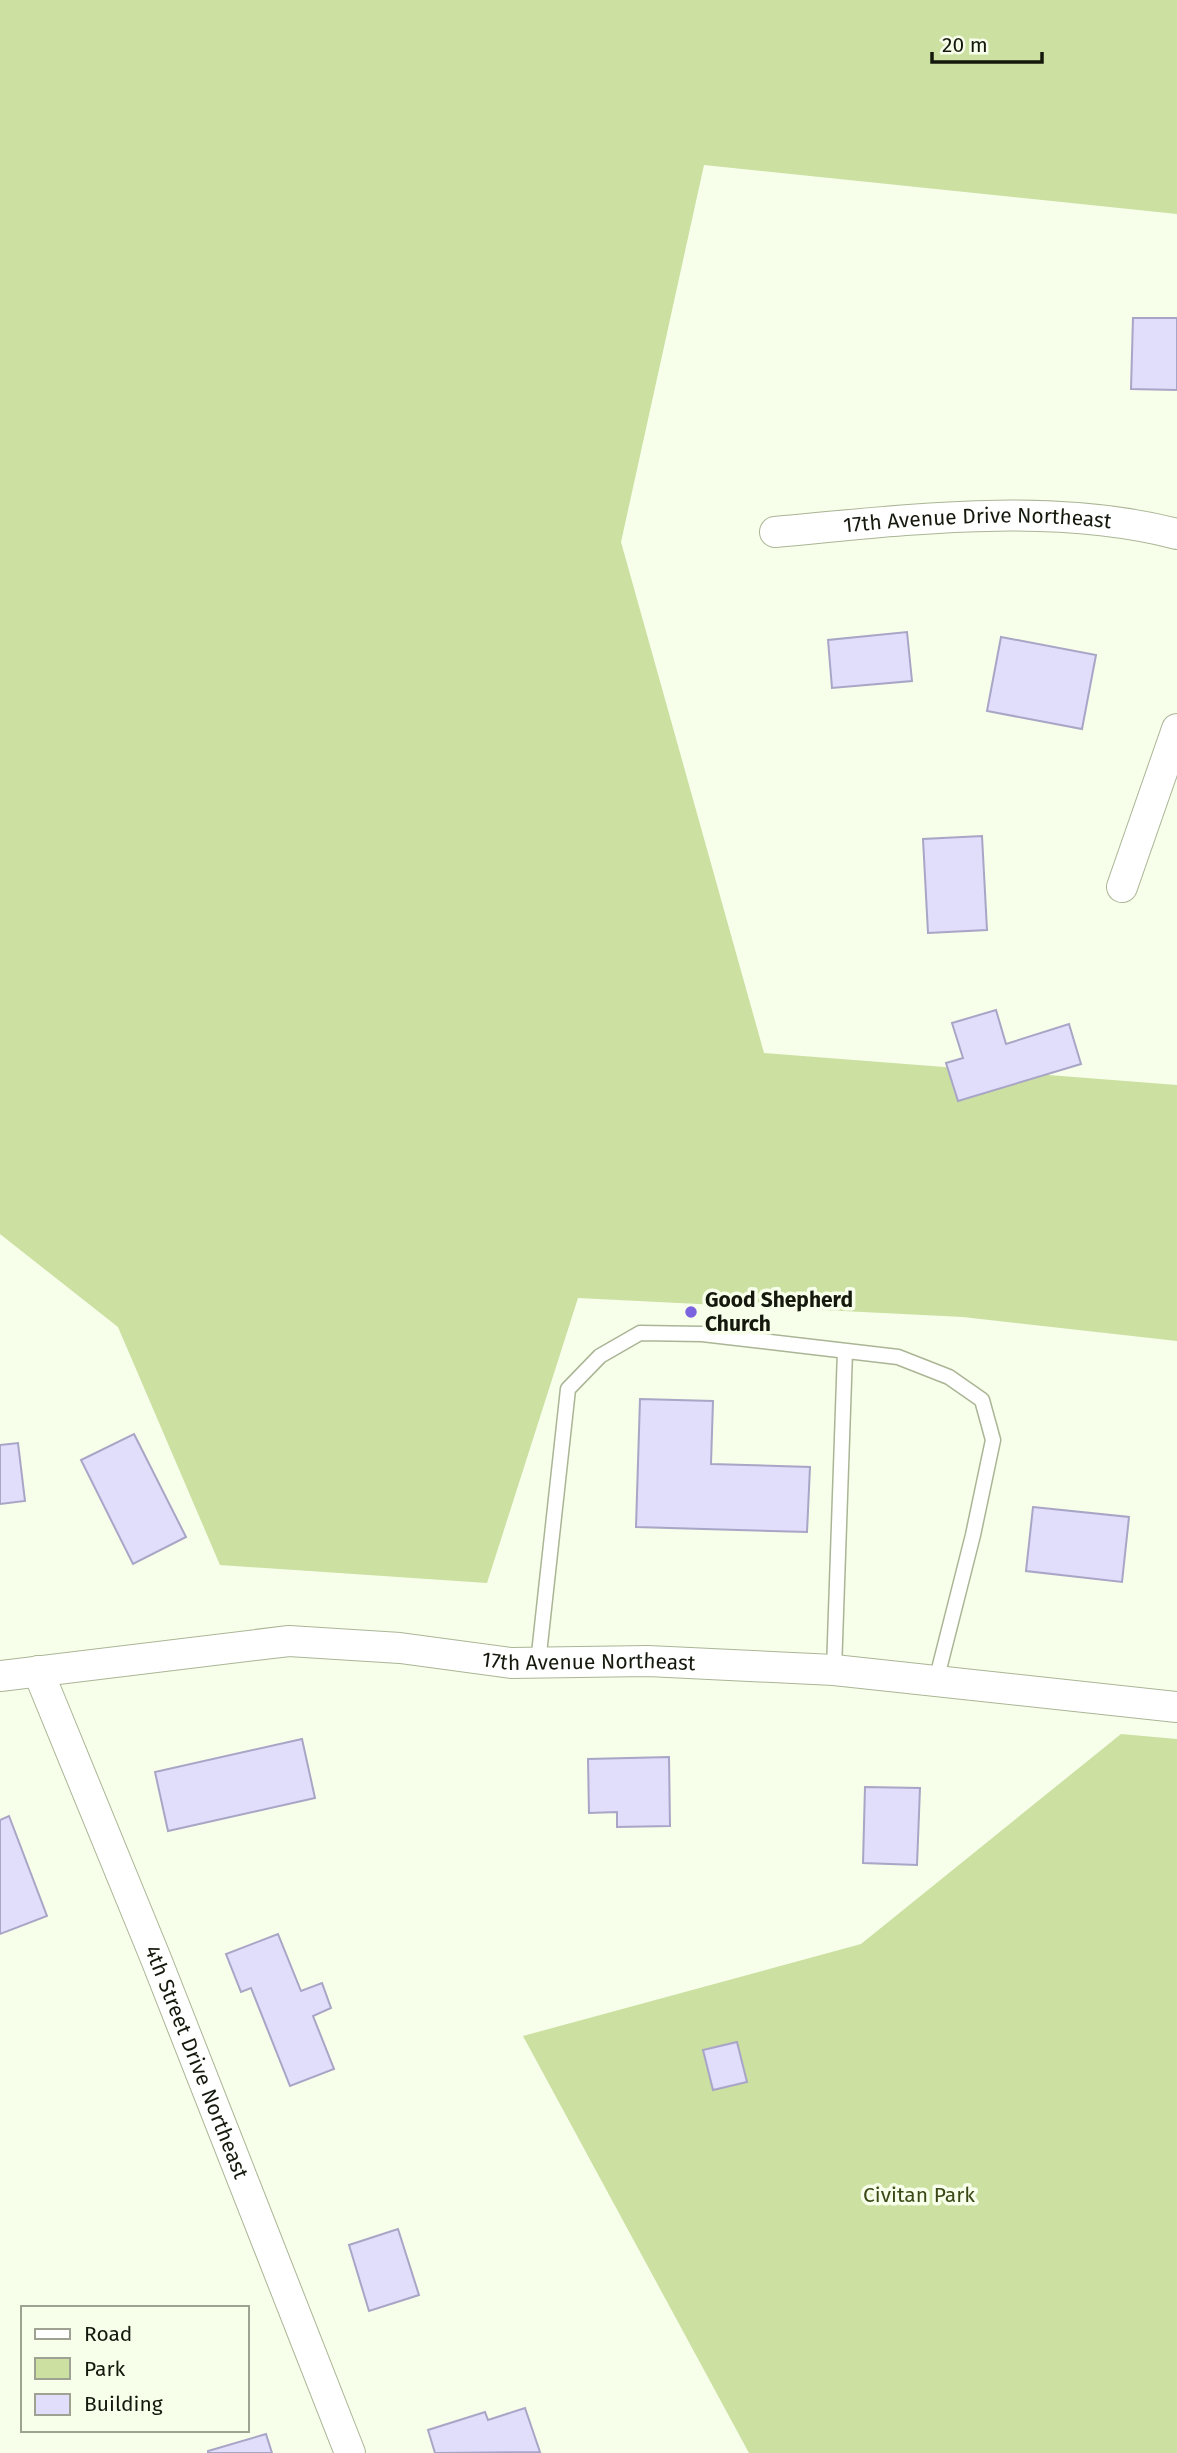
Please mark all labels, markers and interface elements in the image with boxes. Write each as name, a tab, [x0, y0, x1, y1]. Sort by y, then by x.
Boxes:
scale bar	[932, 21, 1042, 65]
text: 20 m	[942, 32, 988, 58]
street label: 17th Avenue Drive Northeast	[842, 503, 1113, 538]
place label: Good Shepherd Church	[705, 1287, 853, 1337]
marker: Good Shepherd Church	[683, 1304, 699, 1320]
street label: 17th Avenue Northeast	[480, 1646, 696, 1676]
street label: 4th Street Drive Northeast	[139, 1942, 254, 2183]
park label: Civitan Park	[863, 2182, 975, 2208]
legend	[21, 2306, 248, 2432]
text: Road	[84, 2321, 132, 2347]
text: Park	[84, 2356, 126, 2382]
text: Building	[84, 2391, 163, 2417]

